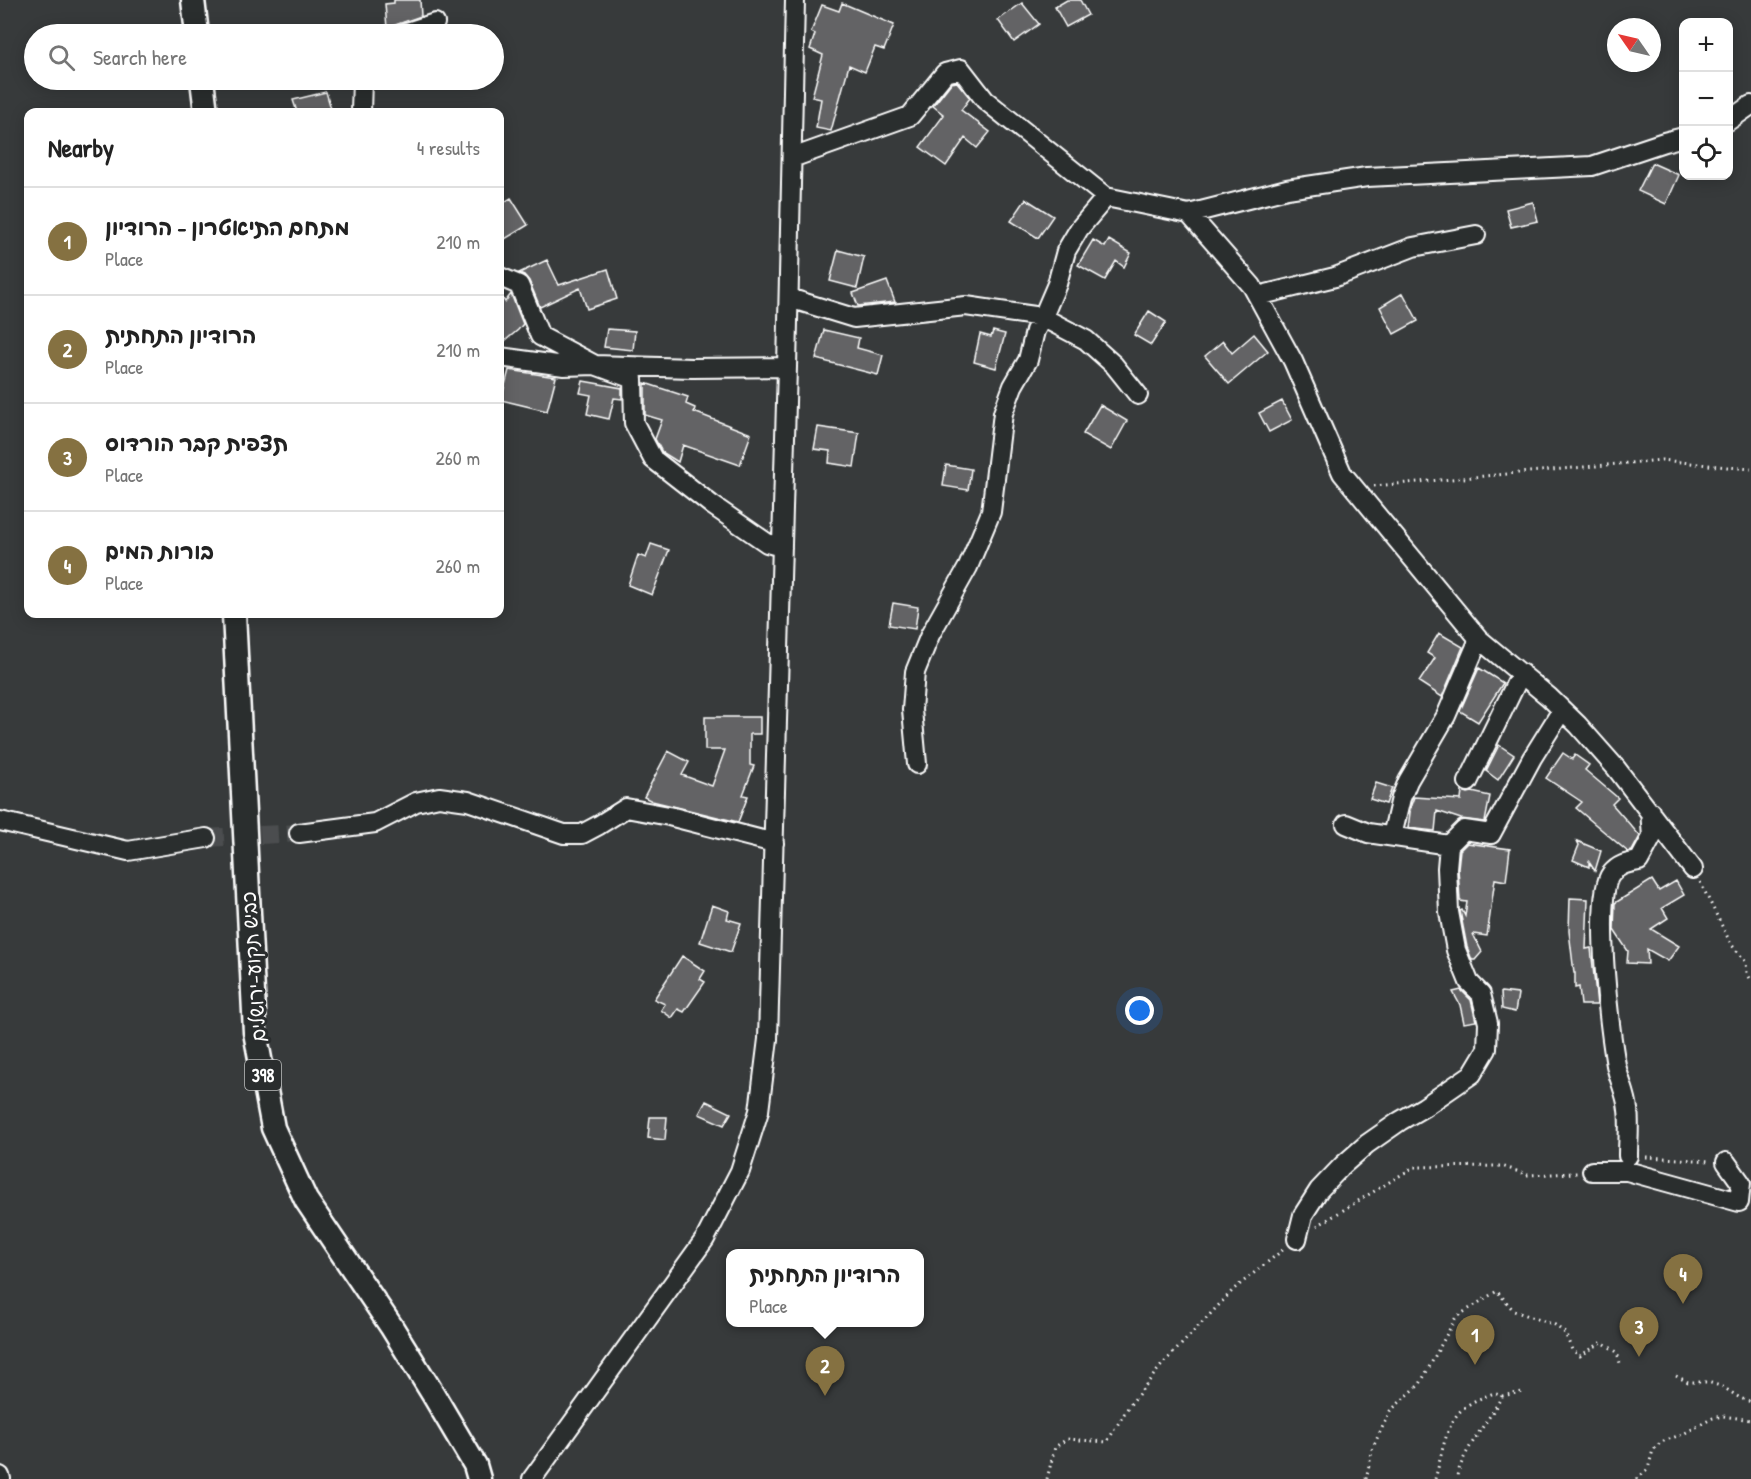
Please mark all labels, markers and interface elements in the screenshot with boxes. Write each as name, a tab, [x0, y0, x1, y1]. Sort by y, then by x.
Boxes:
north arrow	[1607, 18, 1661, 72]
map controls	[1679, 18, 1733, 180]
button: +	[1679, 18, 1733, 72]
search box	[24, 24, 504, 90]
icon: search	[45, 41, 78, 74]
text: Search here	[93, 42, 187, 72]
button: −	[1679, 72, 1733, 126]
button: locate	[1679, 126, 1733, 180]
text: Nearby	[48, 130, 114, 165]
text: 4 results	[417, 134, 480, 161]
text: מתחם התיאטרון - הרודיון	[105, 212, 349, 242]
text: 1	[64, 228, 71, 255]
text: 210 m	[436, 228, 480, 255]
text: Place	[105, 245, 144, 272]
text: הרודיון התחתית	[105, 320, 256, 350]
text: 2	[63, 336, 72, 363]
text: 210 m	[436, 336, 480, 363]
text: Place	[105, 353, 144, 380]
text: תצפית קבר הורדוס	[105, 428, 288, 458]
text: 3	[63, 444, 72, 471]
text: 260 m	[436, 444, 480, 471]
text: Place	[105, 461, 144, 488]
text: בורות המים	[105, 536, 214, 566]
text: 4	[64, 552, 71, 579]
text: 260 m	[436, 552, 480, 579]
text: Place	[105, 569, 144, 596]
street label: כביש תקוע–ירושלים	[234, 891, 272, 1043]
your location	[1125, 996, 1154, 1025]
road number: 398	[245, 1060, 281, 1090]
popup	[726, 1249, 924, 1327]
pin: 4	[1664, 1254, 1702, 1304]
text: הרודיון התחתית	[749, 1259, 901, 1289]
text: Place	[749, 1292, 788, 1319]
pin: 3	[1620, 1308, 1658, 1357]
pin: 1	[1456, 1316, 1494, 1365]
pin: 2	[806, 1346, 844, 1396]

